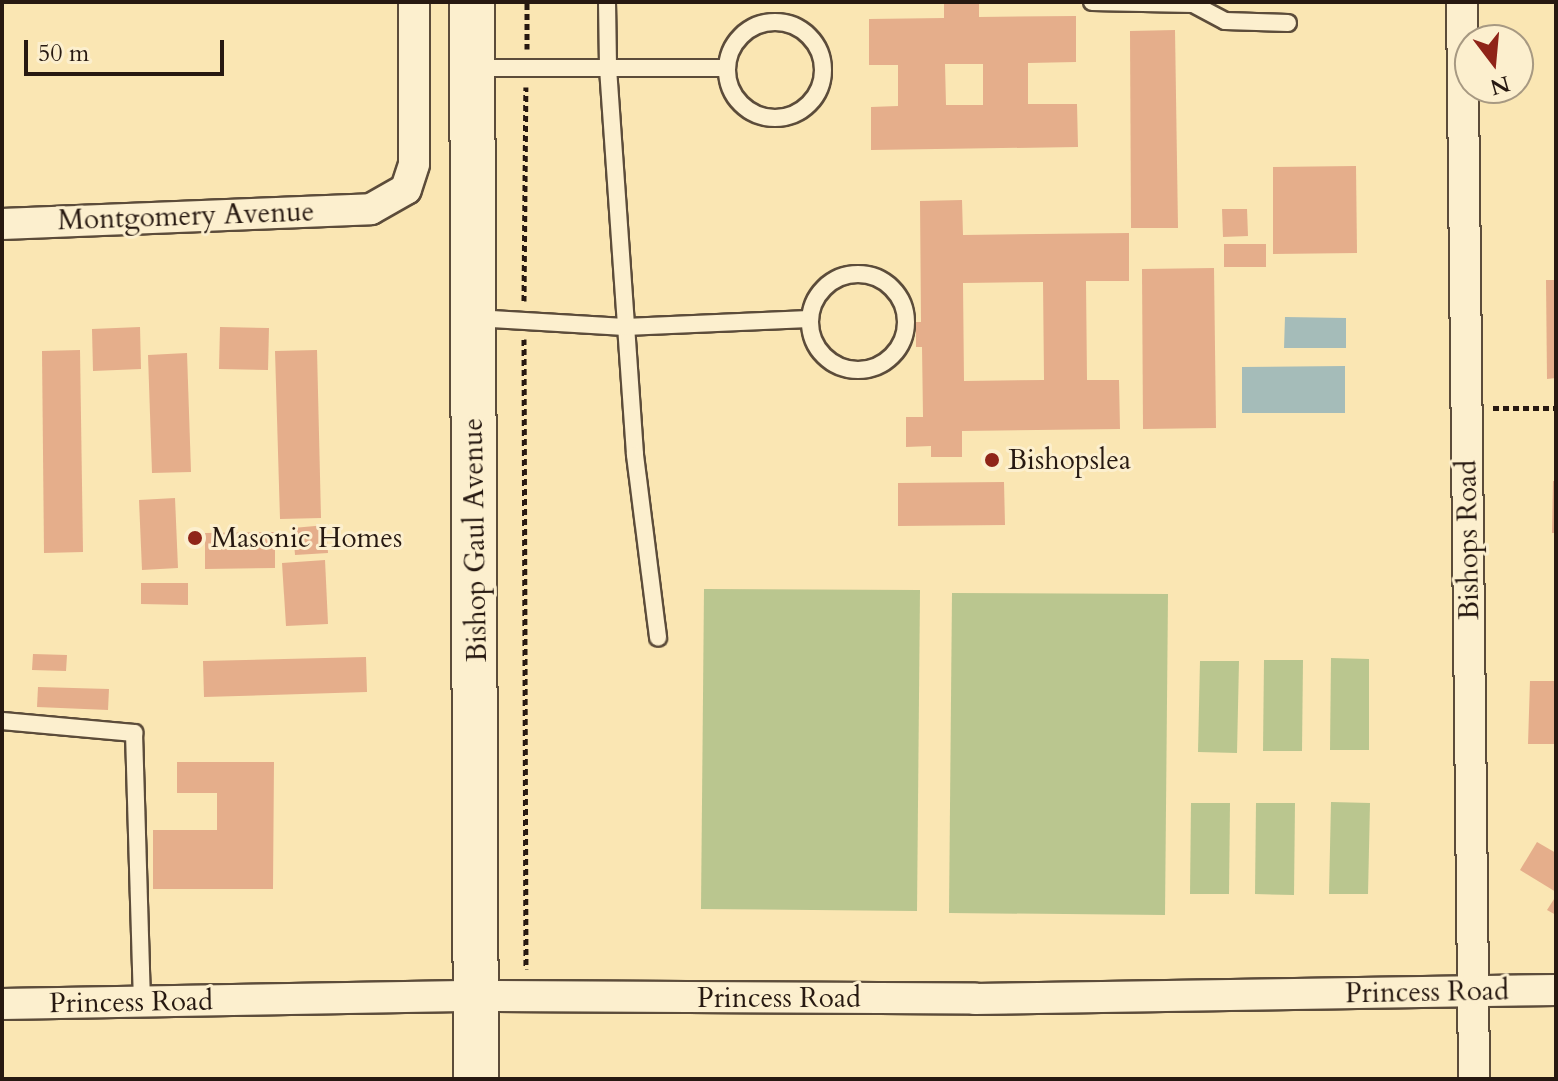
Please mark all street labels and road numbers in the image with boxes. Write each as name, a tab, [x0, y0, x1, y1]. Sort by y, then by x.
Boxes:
street label: Montgomery Avenue	[57, 195, 315, 237]
street label: Bishop Gaul Avenue	[456, 418, 494, 662]
street label: Bishops Road	[1450, 460, 1486, 620]
street label: Princess Road	[1345, 974, 1509, 1010]
street label: Princess Road	[697, 981, 861, 1015]
street label: Princess Road	[49, 984, 213, 1020]

